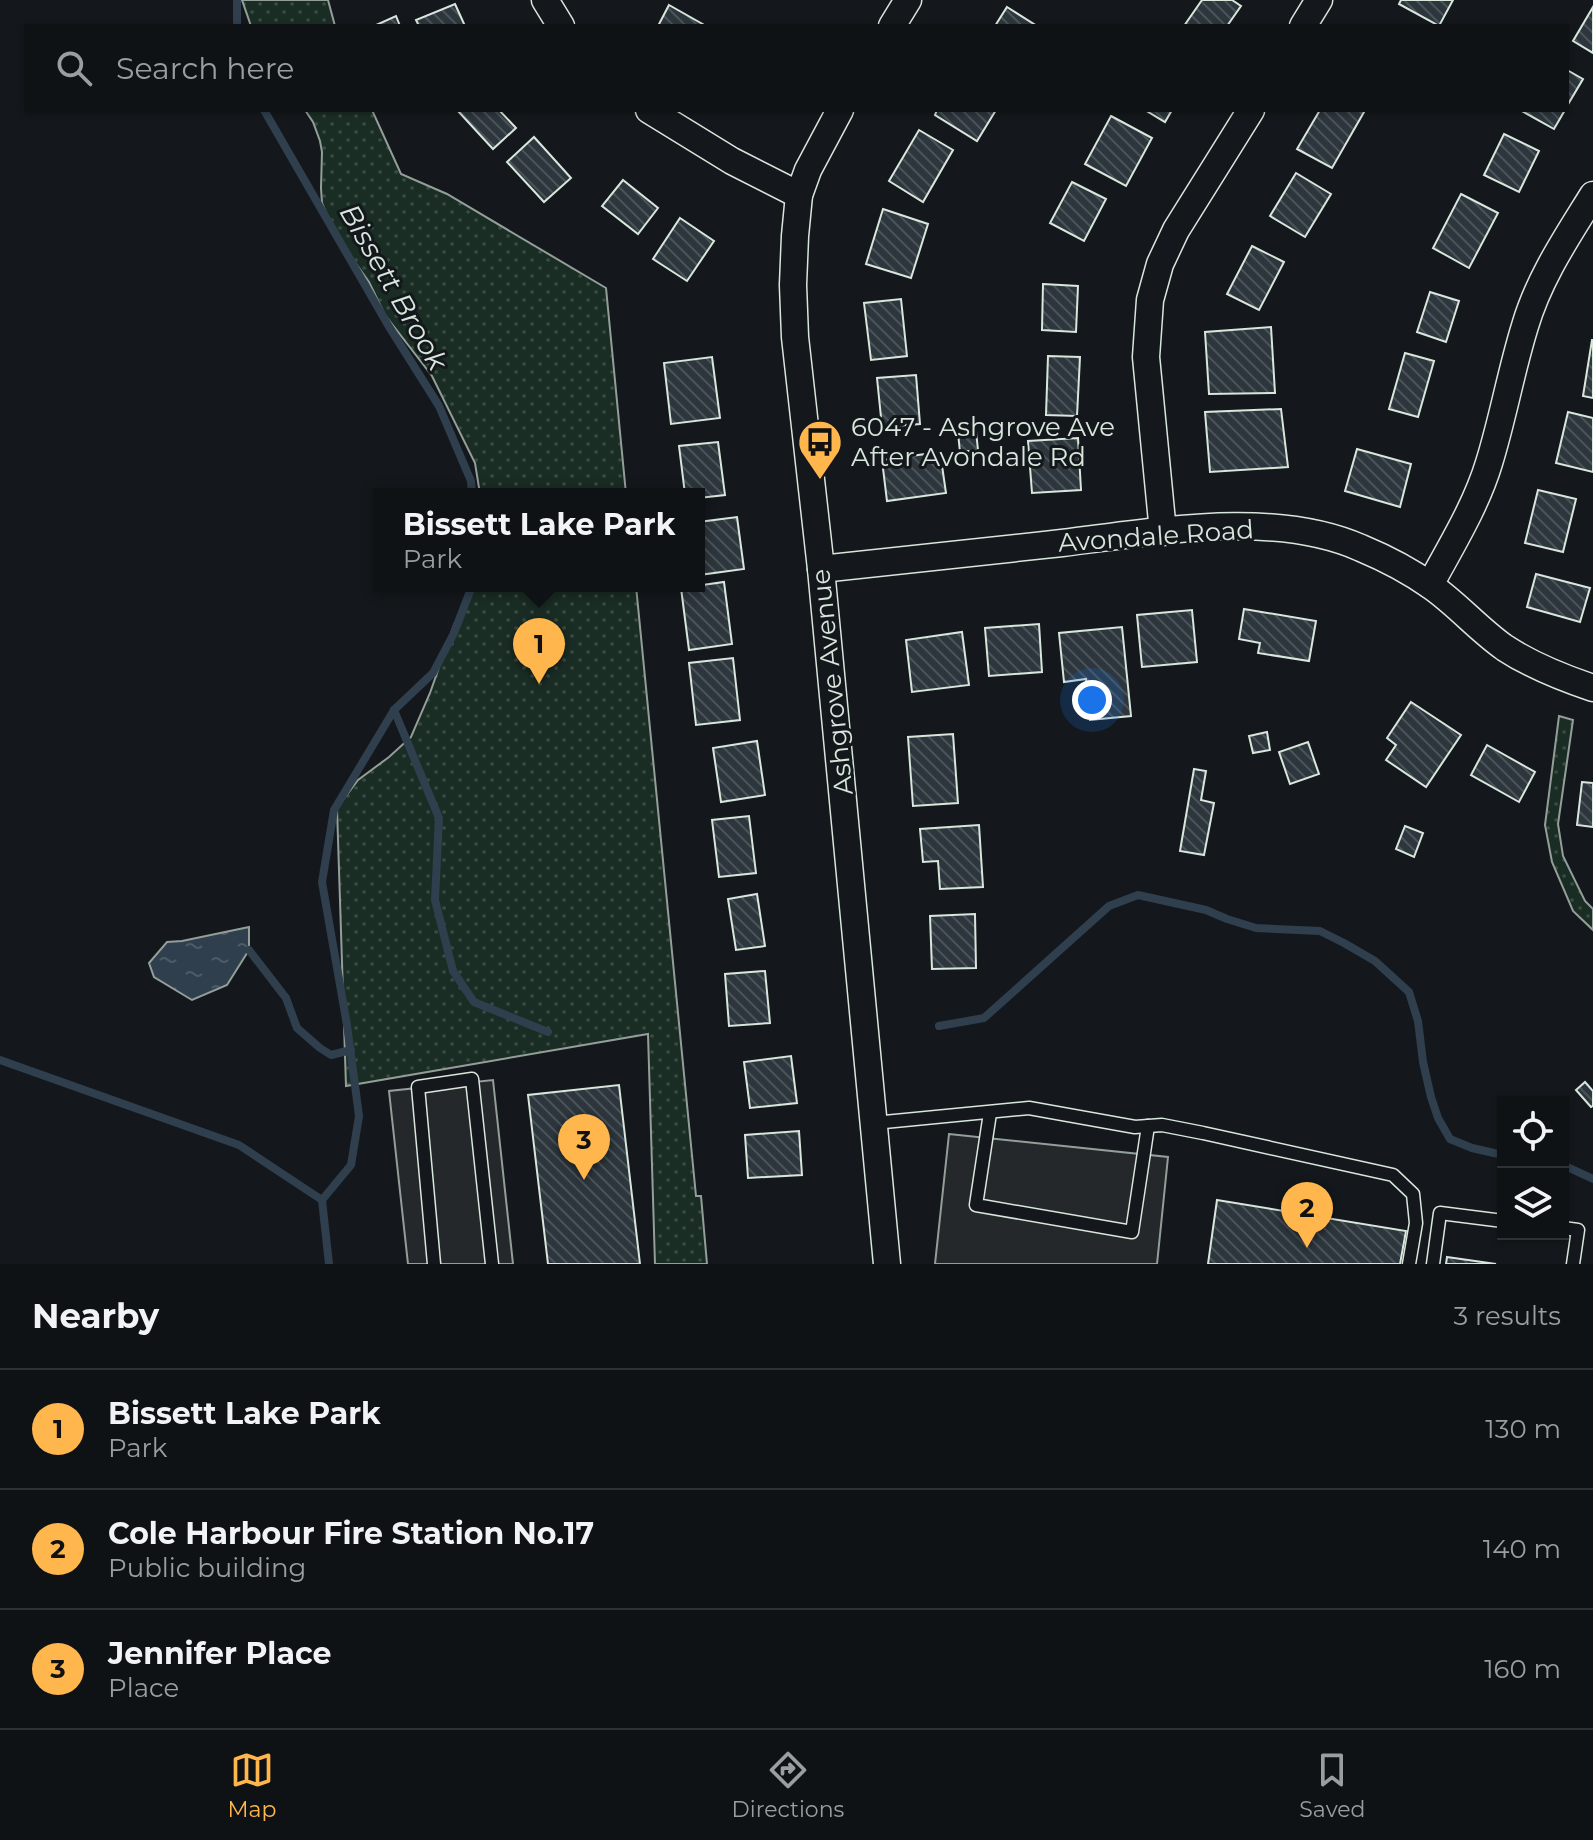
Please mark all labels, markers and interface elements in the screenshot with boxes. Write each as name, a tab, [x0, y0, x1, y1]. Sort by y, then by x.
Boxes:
search box	[24, 24, 1569, 112]
icon: search	[52, 46, 96, 90]
text: Search here	[116, 50, 294, 87]
water label: Bissett Brook	[333, 198, 456, 377]
place label: 6047 - Ashgrove Ave After Avondale Rd	[851, 411, 1115, 473]
bus stop icon: 6047 - Ashgrove Ave After Avondale Rd	[796, 418, 844, 481]
popup	[373, 488, 705, 592]
text: Bissett Lake Park	[403, 506, 675, 543]
street label: Avondale Road	[1057, 513, 1255, 559]
text: Park	[403, 543, 462, 575]
street label: Ashgrove Avenue	[804, 567, 860, 797]
pin: 1	[513, 618, 565, 684]
your location	[1072, 680, 1112, 720]
map controls	[1497, 1096, 1569, 1240]
button: locate	[1497, 1096, 1569, 1168]
pin: 3	[558, 1114, 610, 1180]
button: layers	[1497, 1168, 1569, 1240]
pin: 2	[1281, 1182, 1333, 1248]
text: Nearby	[32, 1295, 159, 1337]
text: 3 results	[1454, 1300, 1561, 1332]
text: Bissett Lake Park	[108, 1395, 381, 1432]
text: 1	[53, 1413, 63, 1445]
text: 130 m	[1485, 1413, 1561, 1445]
text: Park	[108, 1432, 167, 1464]
text: Cole Harbour Fire Station No.17	[108, 1515, 594, 1552]
text: 2	[50, 1533, 66, 1565]
text: 140 m	[1483, 1533, 1561, 1565]
text: Public building	[108, 1552, 306, 1584]
text: Jennifer Place	[108, 1635, 331, 1672]
text: 3	[50, 1653, 66, 1685]
text: 160 m	[1484, 1653, 1561, 1685]
text: Place	[108, 1672, 179, 1704]
tab: Map	[228, 1748, 276, 1823]
tab: Directions	[732, 1748, 844, 1823]
tab: Saved	[1299, 1748, 1365, 1823]

